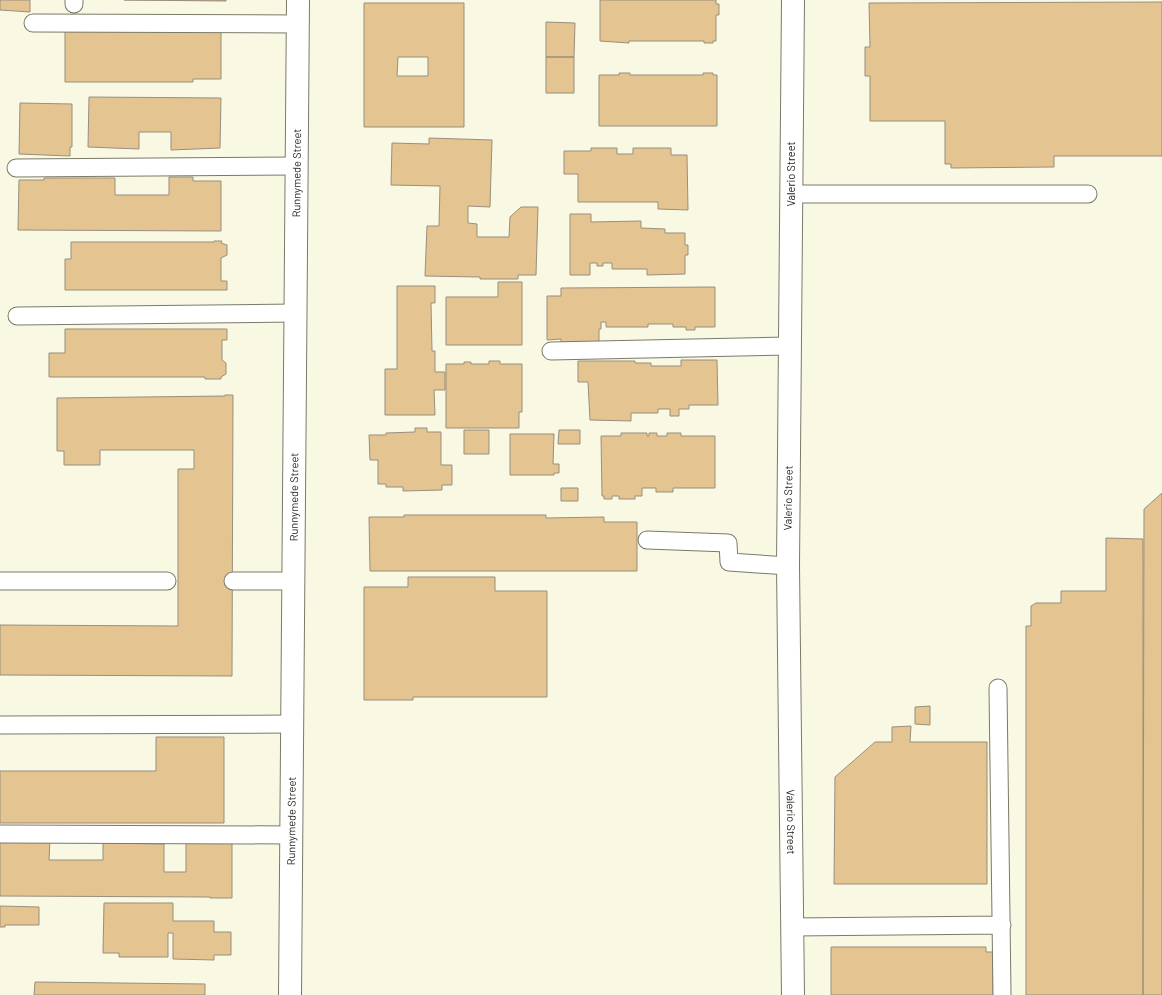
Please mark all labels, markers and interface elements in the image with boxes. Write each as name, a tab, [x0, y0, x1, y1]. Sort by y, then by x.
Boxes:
street label: Runnymede Street	[289, 129, 303, 217]
street label: Valerio Street	[784, 142, 797, 207]
street label: Runnymede Street	[287, 453, 300, 541]
street label: Valerio Street	[780, 465, 795, 531]
street label: Runnymede Street	[284, 777, 298, 865]
street label: Valerio Street	[785, 789, 798, 855]

